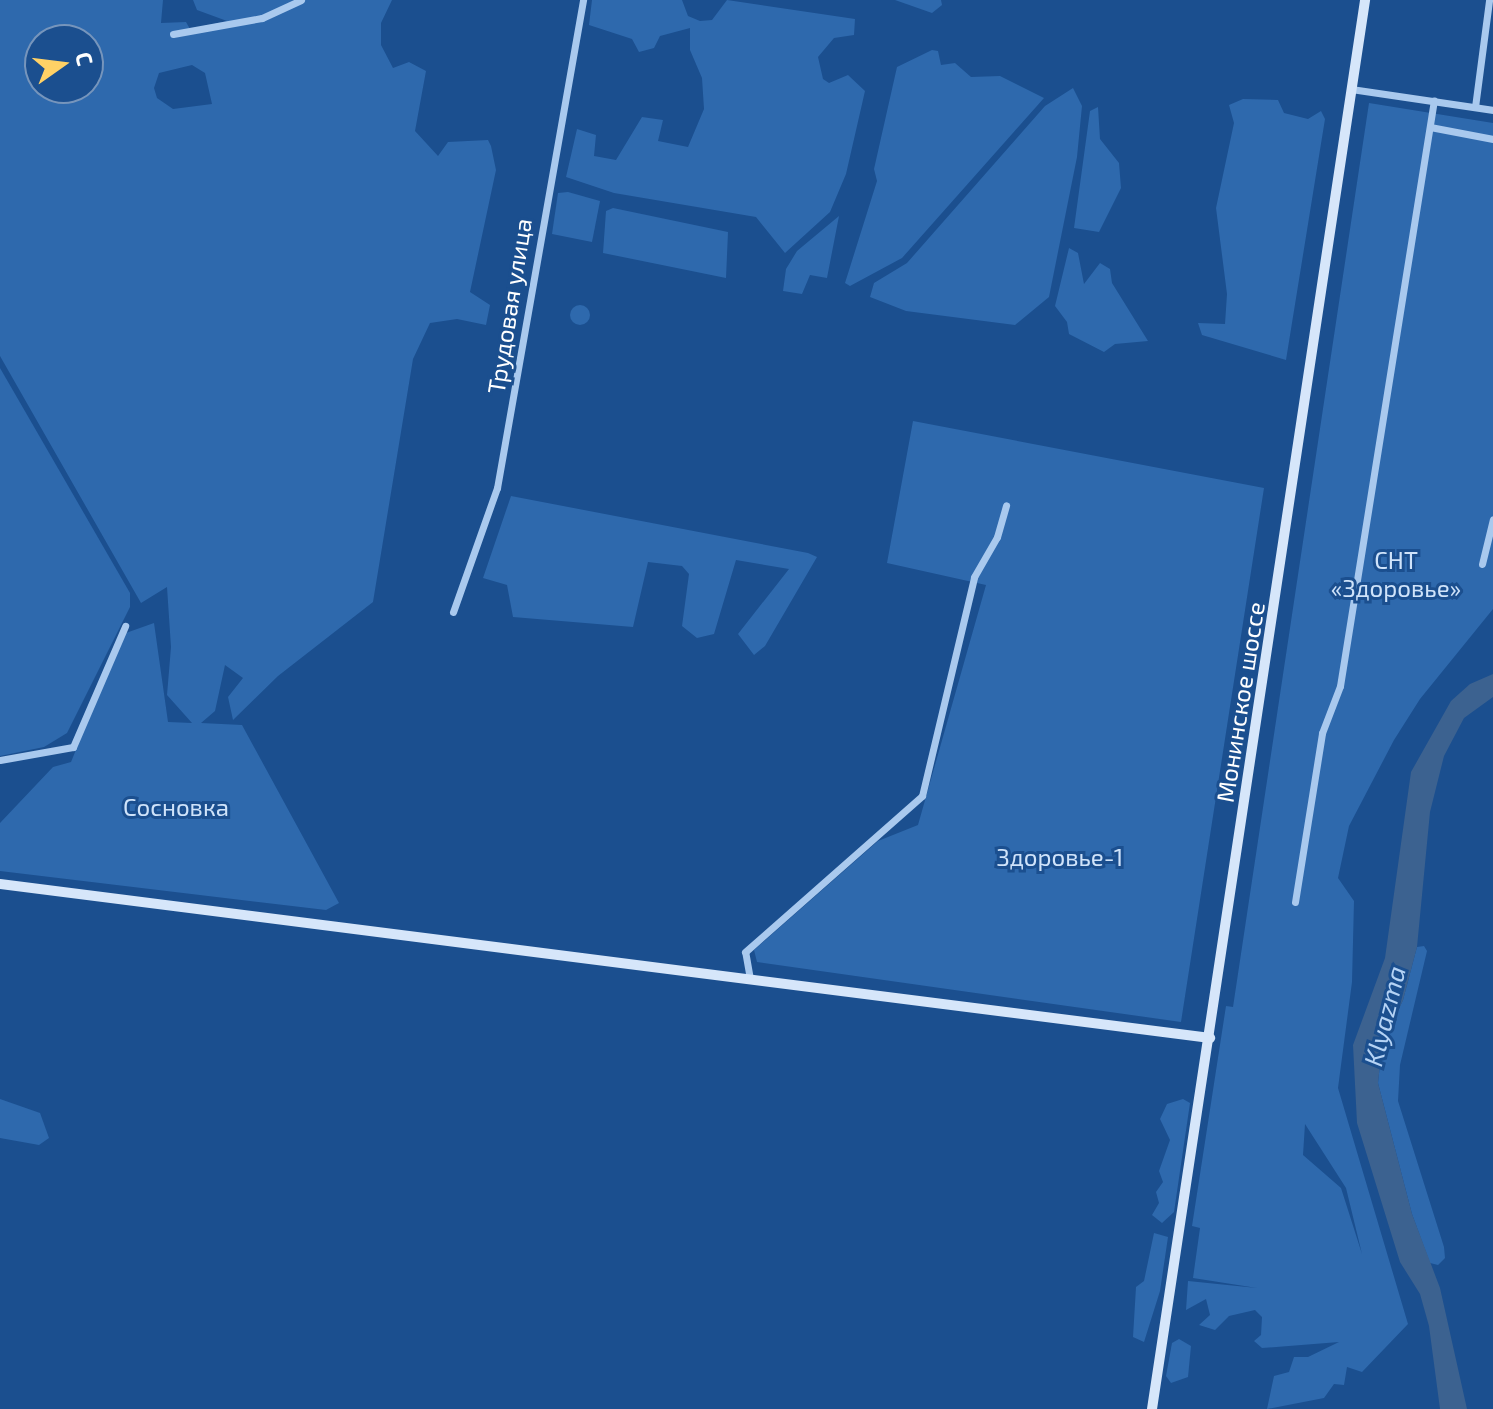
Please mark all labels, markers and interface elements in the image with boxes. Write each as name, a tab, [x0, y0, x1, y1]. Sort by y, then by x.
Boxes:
north arrow	[24, 24, 104, 104]
text: С	[71, 49, 100, 68]
street label: Трудовая улица	[481, 216, 537, 396]
park label: СНТ «Здоровье»	[1331, 546, 1461, 602]
street label: Монинское шоссе	[1210, 600, 1270, 804]
park label: Сосновка	[123, 793, 229, 821]
park label: Здоровье-1	[997, 843, 1123, 871]
water label: Klyazma	[1357, 963, 1411, 1069]

